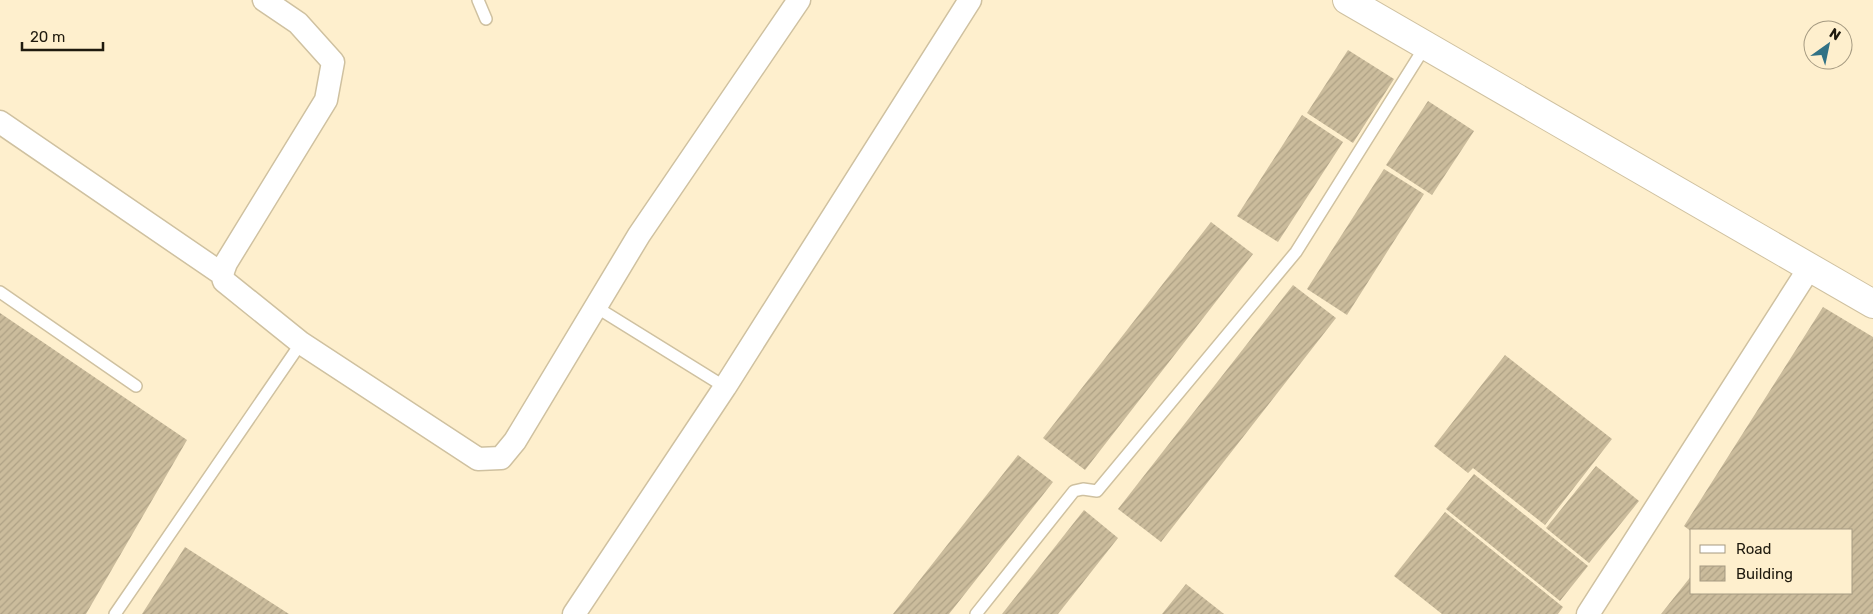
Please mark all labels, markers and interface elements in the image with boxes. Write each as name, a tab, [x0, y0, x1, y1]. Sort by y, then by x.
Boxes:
scale bar	[22, 20, 104, 52]
north arrow	[1803, 20, 1853, 70]
text: N	[1826, 25, 1844, 44]
text: 20 m	[30, 28, 65, 46]
legend	[1690, 529, 1853, 594]
text: Road	[1736, 540, 1772, 558]
text: Building	[1736, 565, 1793, 583]

